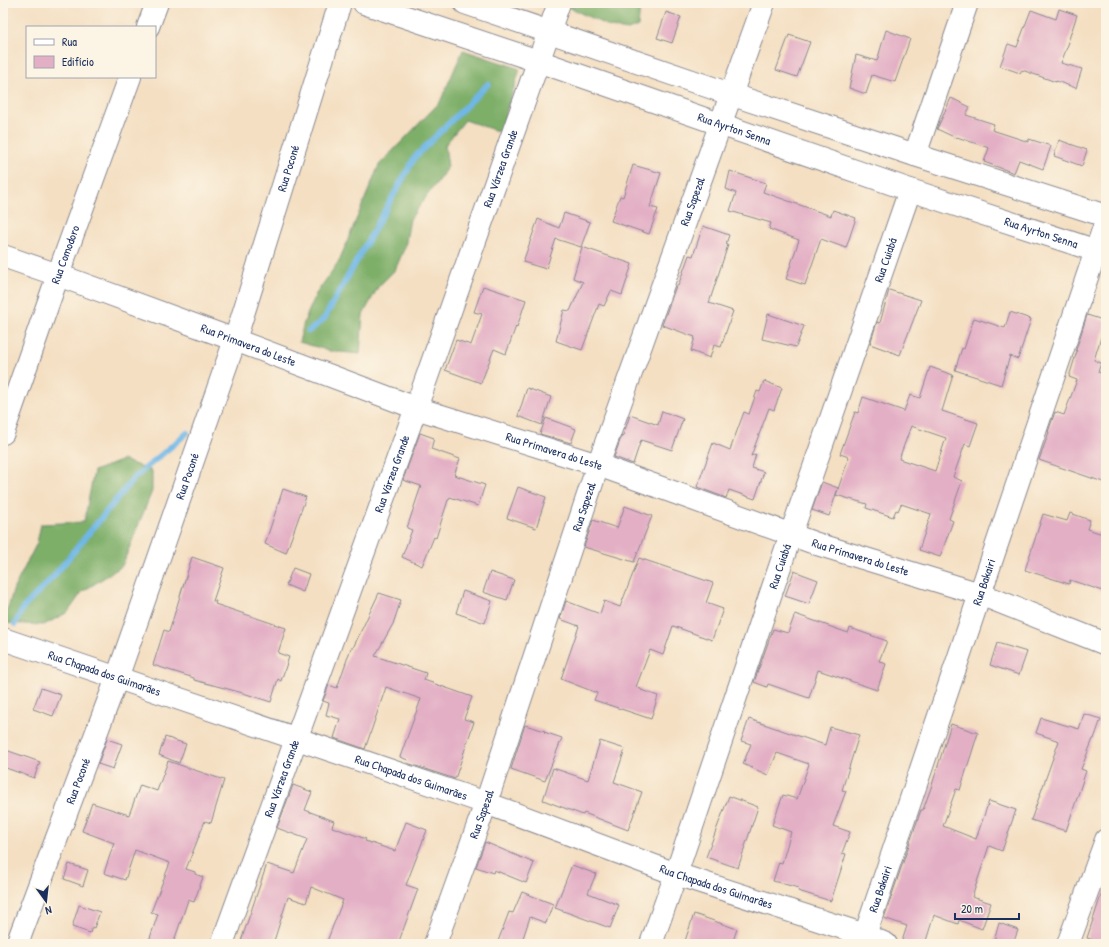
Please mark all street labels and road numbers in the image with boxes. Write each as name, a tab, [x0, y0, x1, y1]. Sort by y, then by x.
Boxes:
street label: Rua Ayrton Senna	[695, 108, 773, 149]
street label: Rua Várzea Grande	[479, 127, 522, 209]
street label: Rua Poconé	[273, 142, 303, 194]
street label: Rua Sapezal	[676, 174, 709, 228]
street label: Rua Ayrton Senna	[1002, 212, 1080, 252]
street label: Rua Comodoro	[47, 223, 83, 286]
street label: Rua Cuiabá	[870, 235, 901, 285]
street label: Rua Primavera do Leste	[198, 319, 299, 370]
street label: Rua Primavera do Leste	[504, 428, 605, 474]
street label: Rua Várzea Grande	[370, 432, 414, 515]
street label: Rua Poconé	[171, 450, 203, 501]
street label: Rua Sapezal	[568, 479, 600, 533]
street label: Rua Primavera do Leste	[810, 534, 911, 580]
street label: Rua Cuiabá	[764, 541, 795, 591]
street label: Rua Bakairi	[968, 556, 999, 607]
street label: Rua Chapada dos Guimarães	[46, 646, 163, 700]
street label: Rua Várzea Grande	[260, 737, 303, 819]
street label: Rua Chapada dos Guimarães	[353, 750, 470, 804]
street label: Rua Poconé	[61, 755, 94, 806]
street label: Rua Sapezal	[465, 787, 498, 841]
street label: Rua Chapada dos Guimarães	[657, 860, 775, 913]
street label: Rua Bakairi	[864, 863, 896, 914]

